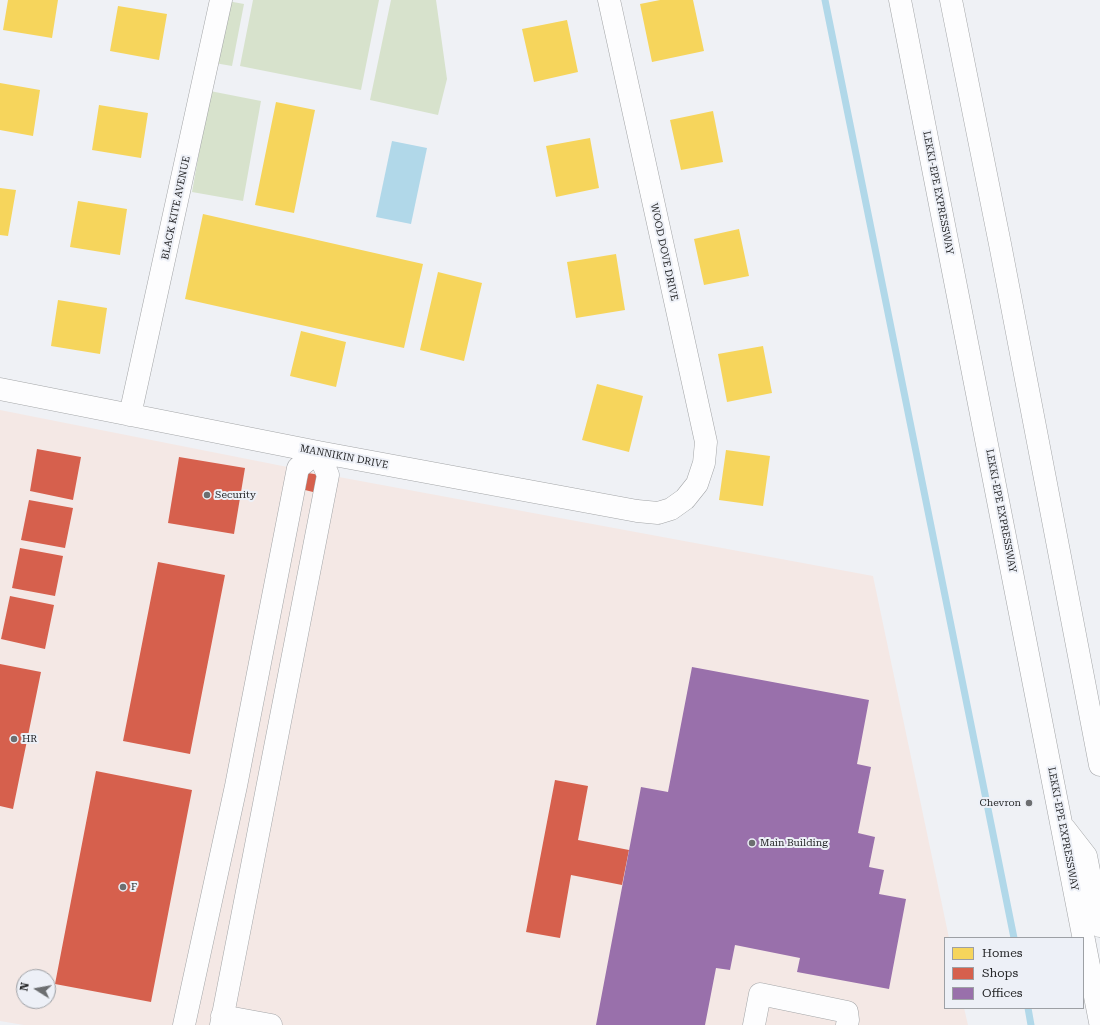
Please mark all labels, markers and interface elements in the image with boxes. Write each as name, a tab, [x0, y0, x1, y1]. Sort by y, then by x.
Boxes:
street label: LEKKI-EPE EXPRESSWAY	[920, 130, 956, 256]
street label: BLACK KITE AVENUE	[159, 155, 193, 261]
street label: WOOD DOVE DRIVE	[648, 202, 680, 302]
street label: MANNIKIN DRIVE	[299, 443, 389, 471]
street label: LEKKI-EPE EXPRESSWAY	[983, 448, 1019, 574]
place label: Security	[215, 489, 256, 501]
marker: Security	[202, 490, 212, 500]
place label: HR	[22, 733, 37, 745]
marker: HR	[9, 734, 19, 744]
street label: LEKKI-EPE EXPRESSWAY	[1045, 766, 1081, 892]
place label: Chevron	[980, 797, 1021, 809]
marker: Chevron	[1024, 798, 1034, 808]
place label: Main Building	[760, 837, 828, 849]
marker: Main Building	[747, 838, 757, 848]
place label: F	[131, 881, 137, 893]
marker: F	[118, 882, 128, 892]
legend	[944, 937, 1084, 1009]
text: Homes	[982, 946, 1022, 960]
text: Shops	[982, 966, 1018, 980]
north arrow	[16, 969, 56, 1009]
text: N	[18, 981, 32, 992]
text: Offices	[982, 986, 1023, 1000]

